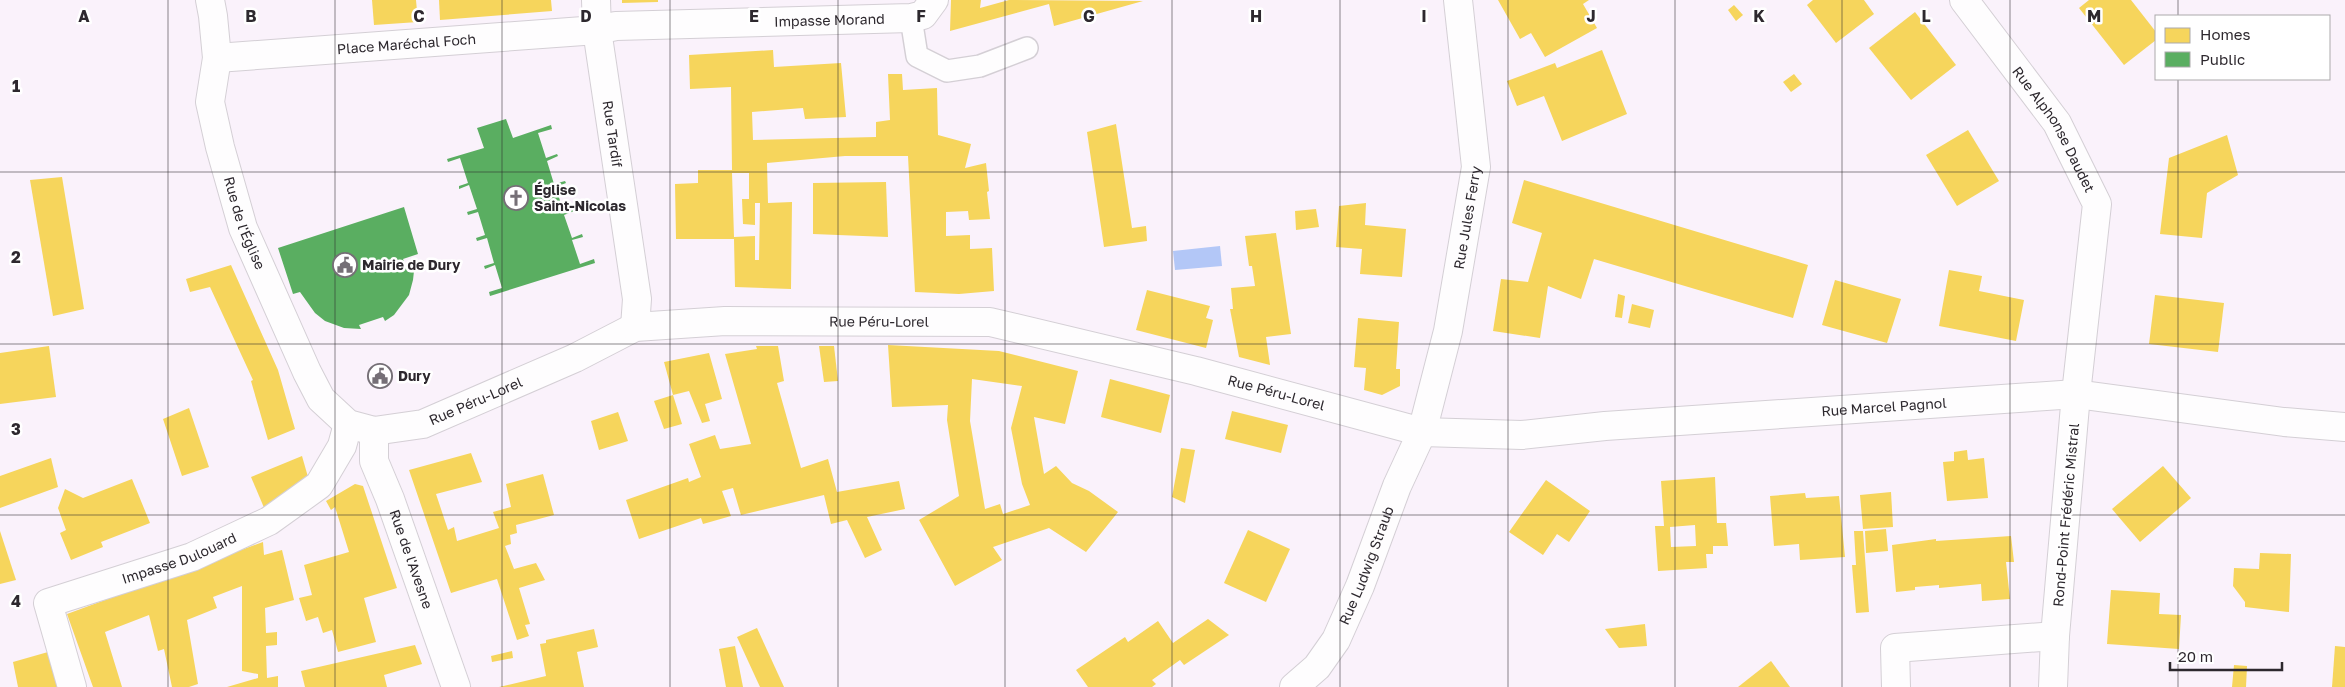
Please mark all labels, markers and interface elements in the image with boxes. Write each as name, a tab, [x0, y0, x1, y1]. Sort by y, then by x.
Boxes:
text: A	[78, 6, 90, 26]
text: B	[245, 6, 257, 26]
text: C	[413, 6, 425, 26]
text: D	[580, 6, 592, 26]
text: E	[749, 6, 759, 26]
text: F	[916, 6, 926, 26]
text: G	[1083, 6, 1095, 26]
text: H	[1250, 6, 1262, 26]
text: I	[1421, 6, 1427, 26]
text: J	[1586, 6, 1596, 26]
text: K	[1753, 6, 1765, 26]
text: L	[1921, 6, 1931, 26]
text: M	[2087, 6, 2101, 26]
street label: Impasse Morand	[774, 10, 885, 30]
legend	[2155, 15, 2330, 80]
text: Homes	[2200, 25, 2250, 43]
street label: Place Maréchal Foch	[336, 30, 477, 57]
text: Public	[2200, 50, 2245, 68]
street label: Rue Alphonse Daudet	[2009, 63, 2099, 195]
text: 1	[12, 76, 20, 96]
street label: Rue Tardif	[600, 99, 626, 168]
street label: Rue Jules Ferry	[1450, 164, 1484, 271]
street label: Rue de l'Église	[221, 175, 269, 272]
place label: Église Saint-Nicolas	[534, 181, 626, 214]
church icon: Église Saint-Nicolas	[503, 185, 529, 211]
text: 2	[11, 247, 21, 267]
public building icon: Mairie de Dury	[332, 252, 358, 278]
place label: Mairie de Dury	[362, 256, 461, 273]
street label: Rue Péru-Lorel	[829, 312, 929, 330]
public building icon: Dury	[367, 363, 393, 389]
place label: Dury	[398, 367, 431, 384]
street label: Rue Péru-Lorel	[1226, 371, 1327, 413]
street label: Rue Péru-Lorel	[426, 373, 525, 428]
street label: Rue Marcel Pagnol	[1821, 394, 1947, 419]
text: 3	[11, 419, 21, 439]
street label: Rond-Point Frédéric Mistral	[2049, 422, 2082, 608]
street label: Rue Ludwig Straub	[1335, 504, 1397, 627]
street label: Rue de l'Avesne	[386, 507, 437, 611]
street label: Impasse Dulouard	[120, 528, 239, 587]
text: 4	[11, 591, 21, 611]
scale bar	[2170, 640, 2282, 672]
text: 20 m	[2178, 647, 2213, 665]

